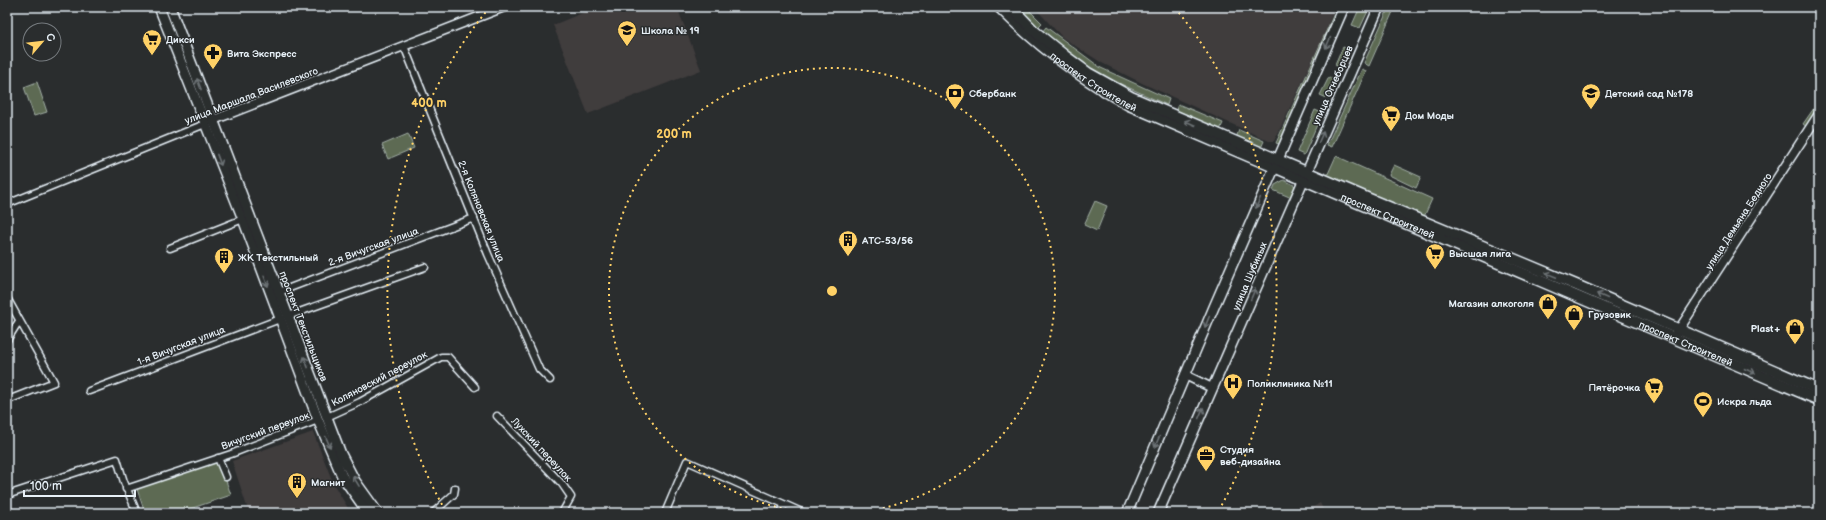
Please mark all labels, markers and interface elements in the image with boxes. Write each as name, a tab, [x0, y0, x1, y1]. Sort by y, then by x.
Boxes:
school or university icon: Школа № 19	[616, 19, 638, 47]
north arrow	[22, 22, 62, 62]
place label: Школа № 19	[641, 25, 700, 37]
supermarket icon: Дикси	[141, 28, 163, 56]
text: С	[43, 31, 58, 44]
place label: Дикси	[166, 34, 195, 46]
one-way arrow	[1324, 36, 1331, 48]
pharmacy icon: Вита Экспресс	[202, 42, 224, 70]
street label: улица Огнеборцев	[1310, 43, 1356, 127]
place label: Вита Экспресс	[227, 48, 297, 60]
street label: проспект Строителей	[1047, 50, 1139, 115]
street label: улица Маршала Василевского	[183, 65, 320, 127]
one-way arrow	[195, 78, 203, 90]
bank icon: Сбербанк	[944, 82, 966, 110]
school or university icon: Детский сад №178	[1580, 82, 1602, 110]
place label: Сбербанк	[969, 88, 1017, 100]
place label: Детский сад №178	[1605, 88, 1693, 100]
text: 400 m	[411, 96, 447, 111]
supermarket icon: Дом Моды	[1380, 104, 1402, 132]
place label: Дом Моды	[1405, 110, 1454, 122]
one-way arrow	[1184, 119, 1196, 126]
text: 200 m	[656, 127, 692, 142]
one-way arrow	[1318, 131, 1325, 143]
one-way arrow	[216, 153, 224, 165]
street label: 2-я Коляновская улица	[455, 159, 507, 264]
street label: улица Демьяна Бедного	[1703, 171, 1775, 272]
street label: проспект Строителей	[1339, 191, 1437, 242]
one-way arrow	[1254, 196, 1262, 208]
street label: 2-я Вичугская улица	[327, 225, 420, 269]
building icon: АТС-53/56	[837, 229, 859, 257]
place label: АТС-53/56	[861, 235, 913, 247]
street label: улица Шубиных	[1230, 240, 1270, 312]
supermarket icon: Высшая лига	[1424, 242, 1446, 270]
building icon: ЖК Текстильный	[213, 246, 235, 274]
place label: Высшая лига	[1449, 248, 1511, 260]
place label: ЖК Текстильный	[238, 252, 318, 264]
street label: проспект Текстильщиков	[276, 269, 330, 384]
one-way arrow	[1546, 270, 1558, 278]
one-way arrow	[262, 275, 270, 287]
centre of rings	[825, 284, 839, 298]
one-way arrow	[1250, 288, 1257, 300]
shop icon: Магазин алкоголя	[1537, 292, 1559, 320]
one-way arrow	[1596, 292, 1608, 299]
place label: Магазин алкоголя	[1449, 298, 1534, 310]
shop icon: Грузовик	[1563, 303, 1585, 331]
place label: Грузовик	[1588, 309, 1632, 321]
one-way arrow	[1203, 316, 1211, 328]
shop icon: Plast+	[1784, 317, 1806, 345]
street label: проспект Строителей	[1637, 319, 1734, 369]
place label: Plast+	[1751, 323, 1781, 335]
street label: 1-я Вичугская улица	[136, 324, 227, 368]
street label: Коляновский переулок	[330, 348, 430, 409]
one-way arrow	[301, 356, 309, 368]
one-way arrow	[1744, 368, 1756, 375]
hospital icon: Поликлиника №11	[1222, 372, 1244, 400]
supermarket icon: Пятёрочка	[1643, 376, 1665, 404]
place label: Поликлиника №11	[1247, 378, 1333, 390]
place label: Пятёрочка	[1588, 382, 1640, 394]
sports icon: Искра льда	[1692, 390, 1714, 418]
place label: Искра льда	[1717, 396, 1772, 408]
one-way arrow	[1198, 407, 1206, 419]
street label: Вичугский переулок	[220, 409, 312, 452]
street label: Лухский переулок	[508, 415, 574, 485]
one-way arrow	[324, 435, 332, 447]
one-way arrow	[1153, 436, 1160, 448]
office icon: Студия веб-дизайна	[1195, 444, 1217, 472]
place label: Студия веб-дизайна	[1220, 444, 1281, 468]
building icon: Магнит	[286, 471, 308, 499]
scale bar	[24, 472, 135, 498]
one-way arrow	[351, 475, 359, 487]
place label: Магнит	[311, 477, 346, 489]
text: 100 m	[30, 479, 62, 494]

